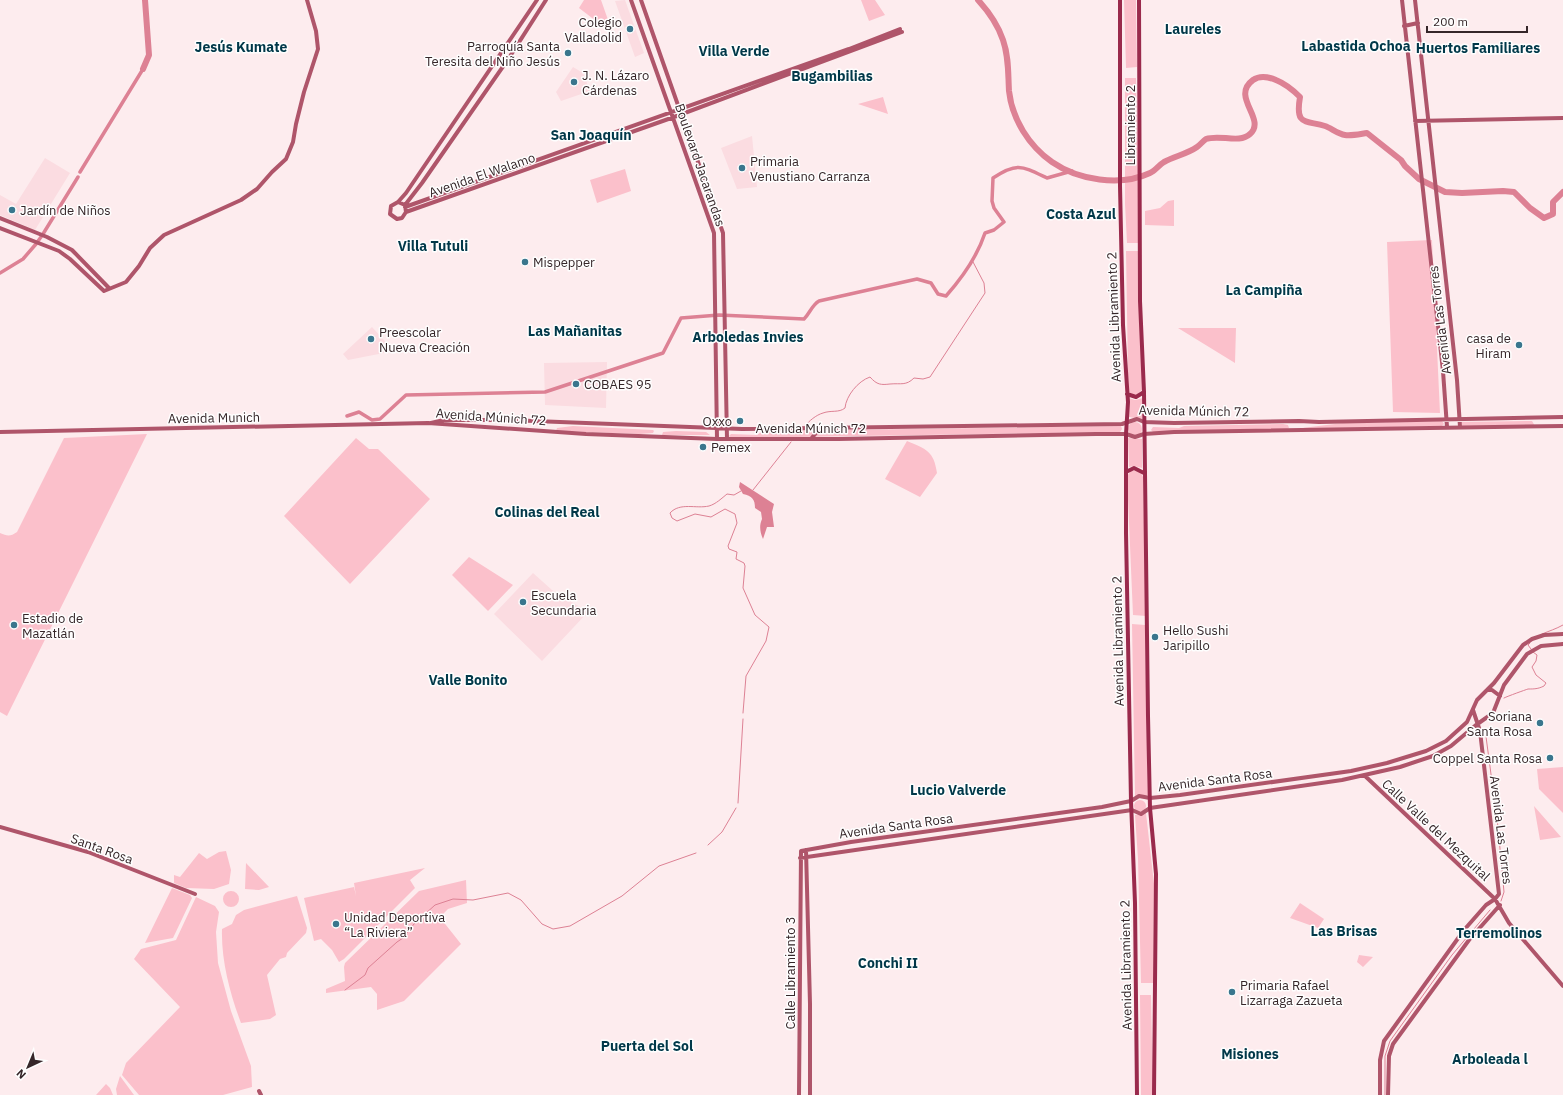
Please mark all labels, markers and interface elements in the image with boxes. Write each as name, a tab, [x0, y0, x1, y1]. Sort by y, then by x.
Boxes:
scale bar	[1427, 8, 1527, 34]
place label: Colegio Valladolid	[564, 14, 622, 46]
text: 200 m	[1433, 14, 1468, 29]
district label: Laureles	[1165, 20, 1221, 38]
marker: Colegio Valladolid	[625, 24, 635, 34]
district label: Labastida Ochoa	[1301, 37, 1411, 55]
district label: Jesús Kumate	[195, 38, 288, 56]
place label: Parroquía Santa Teresita del Niño Jesús	[425, 38, 560, 70]
district label: Huertos Familiares	[1416, 39, 1540, 57]
district label: Villa Verde	[698, 42, 770, 60]
marker: Parroquía Santa Teresita del Niño Jesús	[563, 48, 573, 58]
place label: J. N. Lázaro Cárdenas	[582, 67, 649, 99]
district label: Bugambilias	[791, 67, 873, 85]
marker: J. N. Lázaro Cárdenas	[569, 77, 579, 87]
street label: Libramiento 2	[1122, 85, 1139, 165]
street label: Boulevard Jacarandas	[671, 101, 729, 229]
district label: San Joaquín	[550, 126, 632, 144]
street label: Avenida El Walamo	[427, 149, 537, 201]
place label: Primaria Venustiano Carranza	[750, 153, 870, 185]
marker: Primaria Venustiano Carranza	[737, 163, 747, 173]
place label: Jardín de Niños	[20, 202, 111, 219]
marker: Jardín de Niños	[7, 205, 17, 215]
district label: Costa Azul	[1046, 205, 1116, 223]
district label: Villa Tutuli	[398, 237, 468, 255]
street label: Avenida Libramiento 2	[1103, 252, 1125, 382]
place label: Mispepper	[533, 254, 595, 271]
marker: Mispepper	[520, 257, 530, 267]
street label: Avenida Las Torres	[1425, 265, 1455, 375]
district label: La Campiña	[1225, 281, 1303, 299]
district label: Las Mañanitas	[528, 322, 622, 340]
place label: Preescolar Nueva Creación	[379, 324, 470, 356]
district label: Arboledas Invies	[692, 328, 804, 346]
place label: casa de Hiram	[1467, 330, 1511, 362]
marker: Preescolar Nueva Creación	[366, 334, 376, 344]
marker: casa de Hiram	[1514, 340, 1524, 350]
place label: COBAES 95	[584, 376, 652, 393]
marker: COBAES 95	[571, 379, 581, 389]
street label: Avenida Múnich 72	[1138, 402, 1250, 420]
street label: Avenida Múnich 72	[435, 405, 547, 429]
street label: Avenida Munich	[168, 409, 260, 427]
place label: Oxxo	[702, 413, 732, 430]
marker: Oxxo	[735, 416, 745, 426]
street label: Avenida Múnich 72	[756, 420, 866, 437]
place label: Pemex	[711, 439, 751, 456]
marker: Pemex	[698, 442, 708, 452]
district label: Colinas del Real	[494, 503, 600, 521]
street label: Avenida Libramiento 2	[1108, 576, 1128, 706]
place label: Escuela Secundaria	[531, 587, 597, 619]
marker: Escuela Secundaria	[518, 597, 528, 607]
place label: Estadio de Mazatlán	[22, 610, 83, 642]
marker: Estadio de Mazatlán	[9, 620, 19, 630]
place label: Hello Sushi Jaripillo	[1163, 622, 1229, 654]
marker: Hello Sushi Jaripillo	[1150, 632, 1160, 642]
district label: Valle Bonito	[429, 671, 508, 689]
place label: Soriana Santa Rosa	[1467, 708, 1532, 740]
marker: Soriana Santa Rosa	[1535, 718, 1545, 728]
place label: Coppel Santa Rosa	[1433, 750, 1542, 767]
marker: Coppel Santa Rosa	[1545, 753, 1555, 763]
street label: Avenida Santa Rosa	[1157, 765, 1273, 795]
street label: Calle Valle del Mezquital	[1378, 775, 1494, 885]
street label: Avenida Las Torres	[1486, 775, 1516, 885]
district label: Lucio Valverde	[910, 781, 1006, 799]
street label: Avenida Santa Rosa	[838, 810, 954, 842]
street label: Santa Rosa	[68, 830, 136, 868]
street label: Avenida Libramiento 2	[1116, 900, 1136, 1030]
place label: Unidad Deportiva “La Riviera”	[344, 909, 445, 941]
street label: Calle Libramiento 3	[782, 917, 799, 1029]
marker: Unidad Deportiva “La Riviera”	[331, 919, 341, 929]
district label: Las Brisas	[1311, 922, 1377, 940]
district label: Terremolinos	[1456, 924, 1542, 942]
district label: Conchi II	[858, 954, 918, 972]
place label: Primaria Rafael Lizarraga Zazueta	[1240, 977, 1343, 1009]
marker: Primaria Rafael Lizarraga Zazueta	[1227, 987, 1237, 997]
district label: Puerta del Sol	[601, 1037, 693, 1055]
district label: Misiones	[1221, 1045, 1279, 1063]
north arrow	[8, 1047, 48, 1087]
district label: Arboleada l	[1452, 1050, 1528, 1068]
text: N	[13, 1066, 29, 1082]

